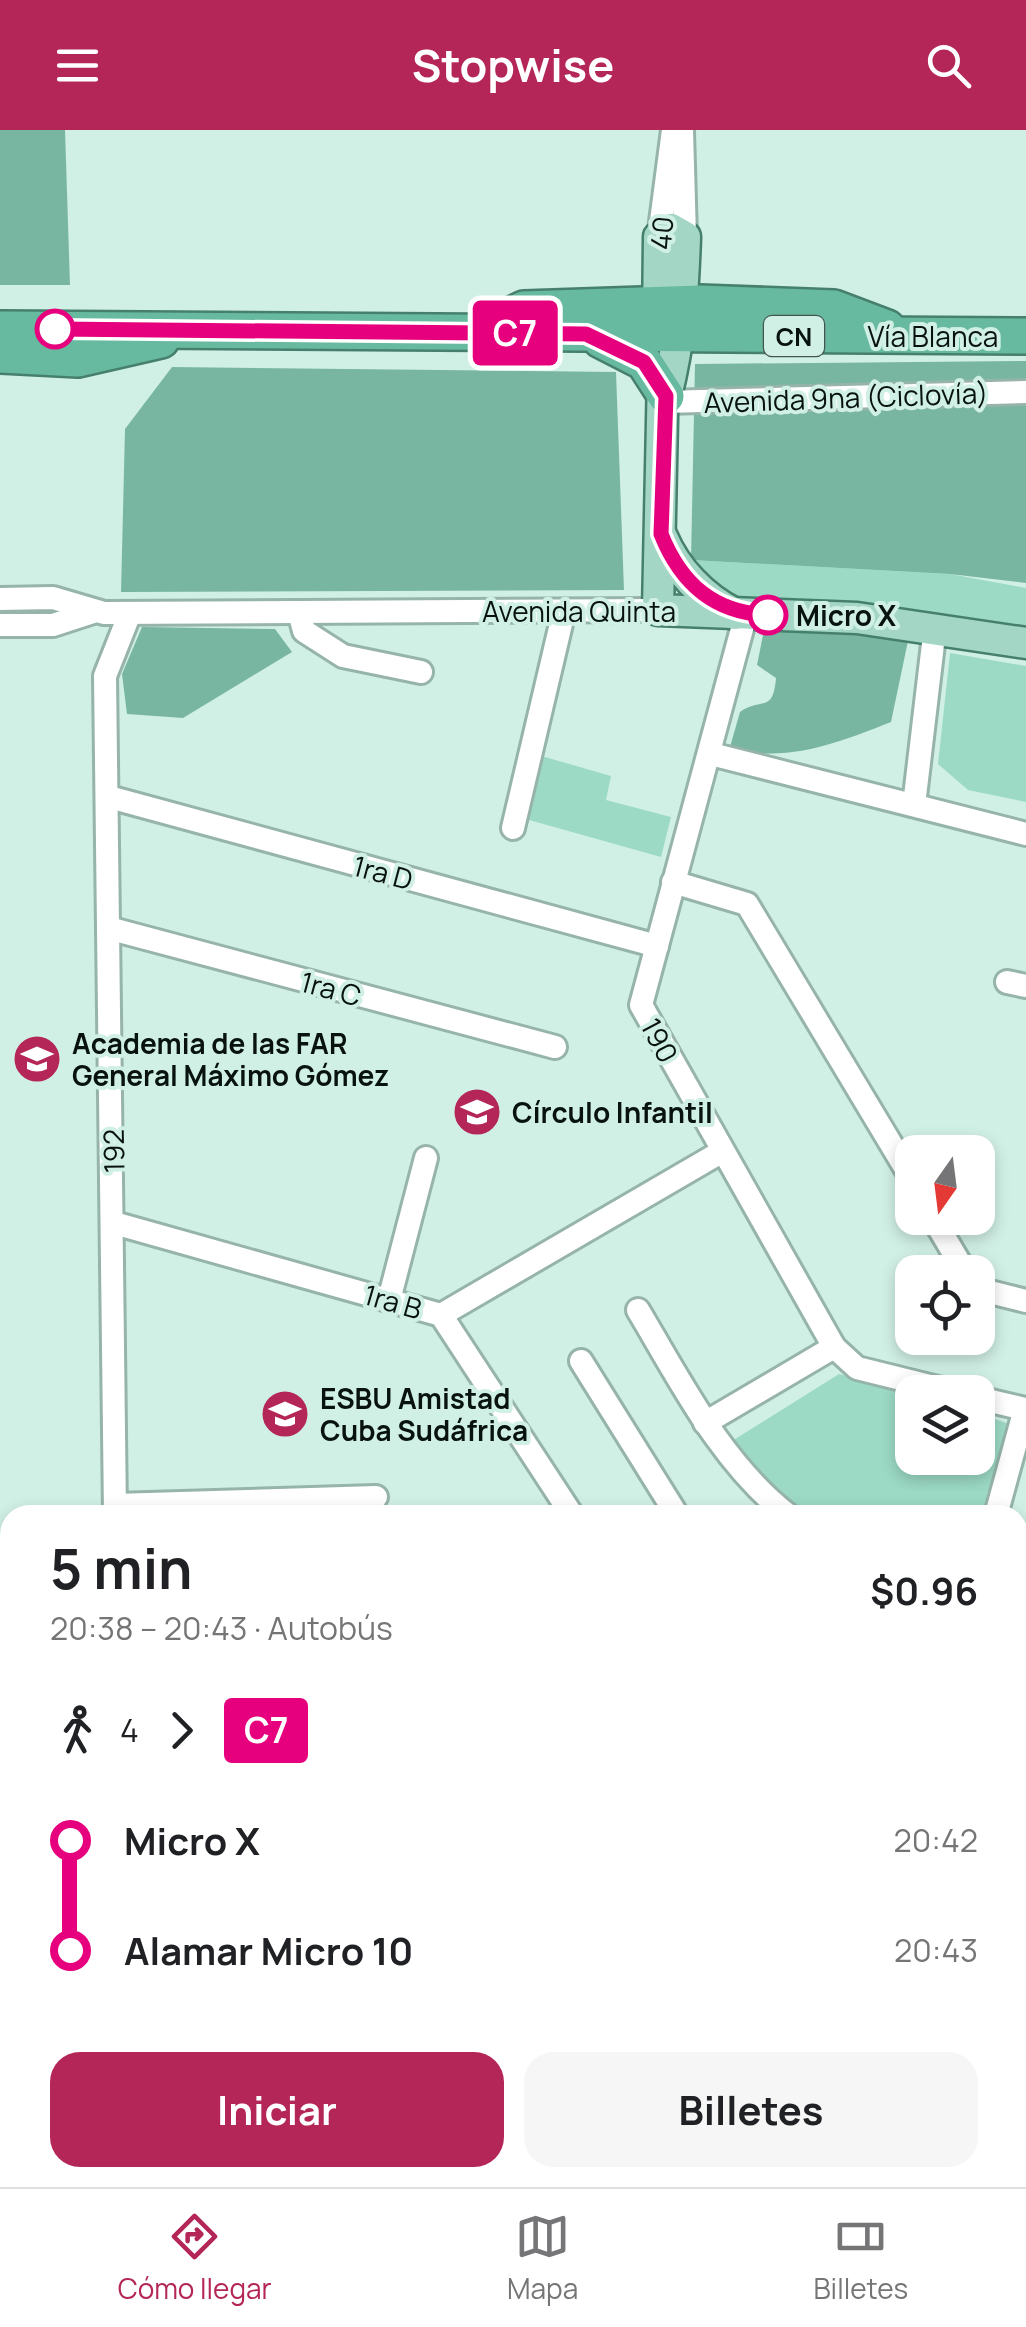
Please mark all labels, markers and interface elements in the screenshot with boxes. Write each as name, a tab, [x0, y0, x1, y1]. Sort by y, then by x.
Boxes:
text: Stopwise	[412, 34, 614, 96]
icon: menu	[50, 38, 105, 93]
icon: search	[921, 38, 976, 93]
street label: 40	[641, 215, 681, 251]
line badge: C7	[470, 300, 560, 366]
text: C7	[493, 309, 537, 357]
unlabelled marker	[36, 310, 74, 348]
road number: CN	[764, 316, 824, 356]
street label: Vía Blanca	[868, 317, 998, 355]
street label: Avenida 9na (Ciclovía)	[703, 373, 989, 421]
street label: Avenida Quinta	[482, 592, 676, 630]
marker: Micro X	[749, 596, 787, 634]
place label: Micro X	[796, 596, 897, 634]
street label: 1ra D	[349, 846, 417, 898]
street label: 1ra C	[296, 962, 366, 1014]
street label: 190	[633, 1011, 687, 1069]
place label: Academia de las FAR General Máximo Gómez	[72, 1024, 389, 1094]
school or university icon: Academia de las FAR General Máximo Gómez	[11, 1033, 63, 1085]
school or university icon: Círculo Infantil	[451, 1086, 503, 1138]
place label: Círculo Infantil	[512, 1093, 713, 1131]
street label: 192	[94, 1129, 132, 1173]
north arrow	[895, 1135, 995, 1235]
map controls	[895, 1135, 995, 1475]
button: locate	[895, 1255, 995, 1355]
street label: 1ra B	[360, 1275, 426, 1327]
button: layers	[895, 1375, 995, 1475]
place label: ESBU Amistad Cuba Sudáfrica	[320, 1379, 528, 1449]
school or university icon: ESBU Amistad Cuba Sudáfrica	[259, 1388, 311, 1440]
text: 5 min	[50, 1530, 193, 1606]
text: $0.96	[870, 1564, 978, 1616]
text: 20:38 – 20:43 · Autobús	[50, 1606, 393, 1650]
icon: walk	[50, 1703, 105, 1758]
icon: forward	[154, 1703, 209, 1758]
text: C7	[244, 1706, 288, 1754]
text: 4	[120, 1708, 139, 1752]
text: Micro X	[124, 1814, 260, 1866]
text: 20:42	[894, 1818, 978, 1862]
text: Alamar Micro 10	[124, 1924, 413, 1976]
text: 20:43	[894, 1928, 978, 1972]
button: Iniciar	[50, 2052, 504, 2167]
button: Billetes	[524, 2052, 978, 2167]
tab: Cómo llegar	[118, 2209, 272, 2307]
tab: Mapa	[507, 2209, 578, 2307]
tab: Billetes	[813, 2209, 908, 2307]

